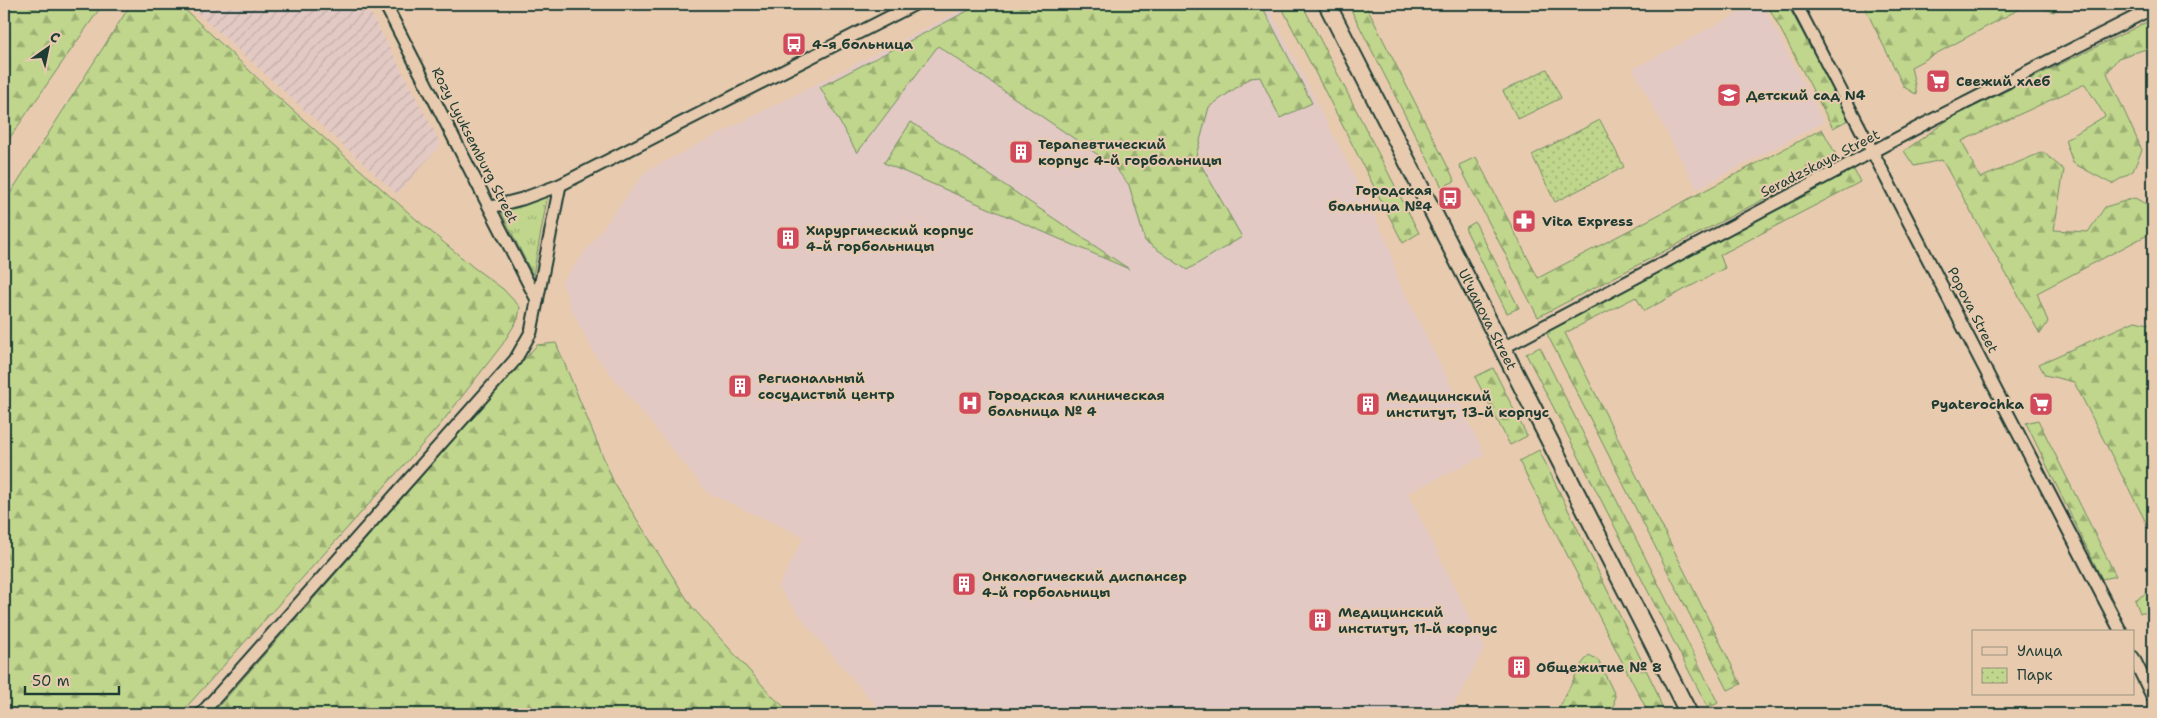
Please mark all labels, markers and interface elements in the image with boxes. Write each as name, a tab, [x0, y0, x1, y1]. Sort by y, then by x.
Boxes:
north arrow	[22, 22, 72, 72]
text: С	[47, 27, 64, 47]
bus stop icon: 4-я больница	[781, 31, 807, 57]
place label: 4-я больница	[812, 35, 913, 53]
street label: Rozy Lyuksemburg Street	[428, 64, 522, 226]
supermarket icon: Свежий хлеб	[1925, 68, 1951, 94]
place label: Свежий хлеб	[1956, 72, 2051, 90]
school or university icon: Детский сад N4	[1716, 82, 1742, 108]
place label: Детский сад N4	[1746, 86, 1866, 104]
street label: Seradzskaya Street	[1757, 125, 1883, 201]
place label: Терапевтический корпус 4-й горбольницы	[1038, 135, 1222, 169]
building icon: Терапевтический корпус 4-й горбольницы	[1008, 139, 1034, 165]
place label: Городская больница №4	[1328, 181, 1432, 215]
bus stop icon: Городская больница №4	[1437, 185, 1463, 211]
pharmacy icon: Vita Express	[1511, 208, 1537, 234]
place label: Vita Express	[1542, 212, 1633, 230]
place label: Хирургический корпус 4-й горбольницы	[806, 221, 974, 255]
building icon: Хирургический корпус 4-й горбольницы	[775, 225, 801, 251]
street label: Popova Street	[1944, 264, 2002, 356]
street label: Ul'yanova Street	[1454, 266, 1521, 373]
place label: Региональный сосудистый центр	[758, 369, 895, 403]
building icon: Региональный сосудистый центр	[727, 373, 753, 399]
place label: Городская клиническая больница № 4	[988, 386, 1165, 420]
place label: Медицинский институт, 13-й корпус	[1386, 387, 1549, 421]
hospital icon: Городская клиническая больница № 4	[957, 390, 983, 416]
building icon: Медицинский институт, 13-й корпус	[1355, 391, 1381, 417]
supermarket icon: Pyaterochka	[2028, 391, 2054, 417]
place label: Pyaterochka	[1931, 395, 2024, 413]
place label: Онкологический диспансер 4-й горбольницы	[982, 567, 1187, 601]
building icon: Онкологический диспансер 4-й горбольницы	[951, 571, 977, 597]
place label: Медицинский институт, 11-й корпус	[1338, 603, 1497, 637]
building icon: Медицинский институт, 11-й корпус	[1307, 607, 1333, 633]
legend	[1972, 630, 2134, 696]
text: Улица	[2017, 641, 2063, 661]
building icon: Общежитие № 8	[1506, 654, 1532, 680]
place label: Общежитие № 8	[1536, 658, 1662, 676]
scale bar	[25, 663, 119, 695]
text: Парк	[2017, 665, 2053, 685]
text: 50 m	[32, 671, 70, 691]

